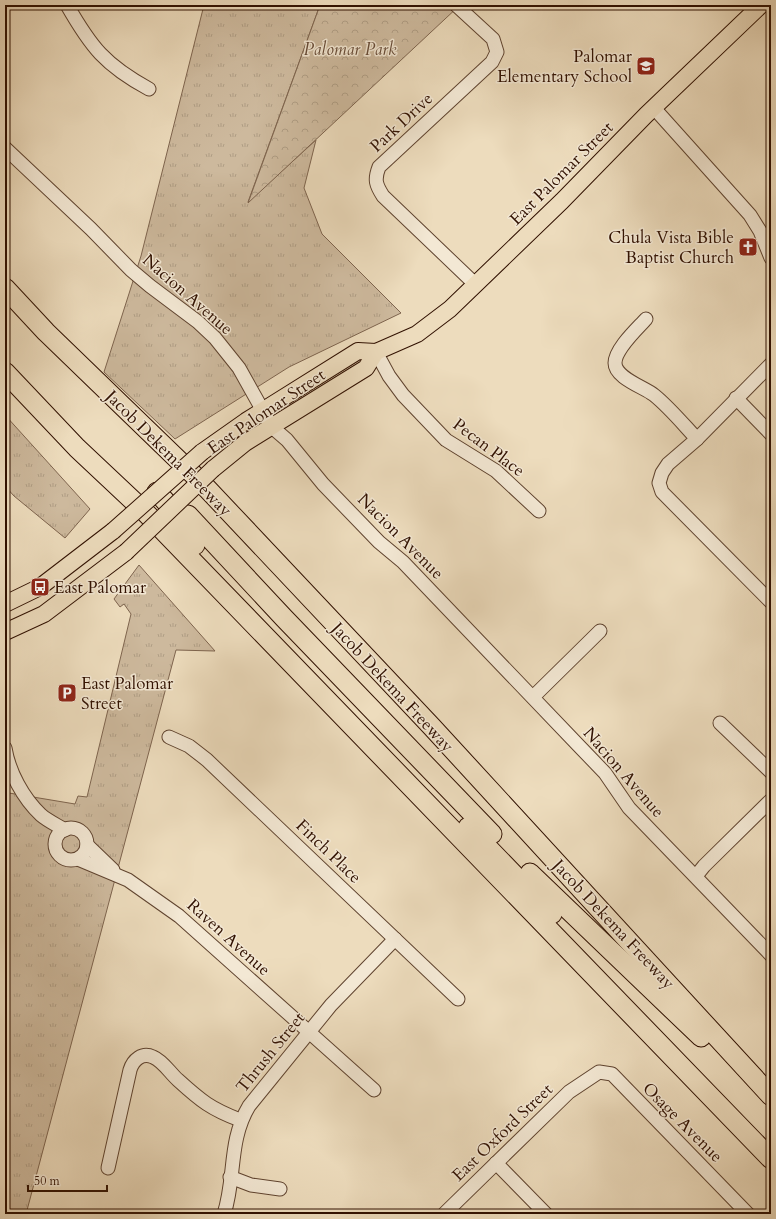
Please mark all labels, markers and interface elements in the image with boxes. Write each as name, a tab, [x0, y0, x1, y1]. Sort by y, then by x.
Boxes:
park label: Palomar Park	[304, 38, 397, 61]
place label: Palomar Elementary School	[497, 45, 633, 88]
school or university icon: Palomar Elementary School	[635, 55, 657, 77]
street label: Park Drive	[365, 87, 438, 158]
street label: East Palomar Street	[505, 116, 619, 230]
place label: Chula Vista Bible Baptist Church	[608, 226, 735, 269]
church icon: Chula Vista Bible Baptist Church	[737, 236, 759, 258]
street label: Nacion Avenue	[138, 249, 238, 340]
street label: East Palomar Street	[203, 363, 330, 459]
street label: Jacob Dekema Freeway	[98, 383, 237, 521]
street label: Pecan Place	[448, 413, 529, 482]
street label: Nacion Avenue	[353, 488, 449, 584]
bus stop icon: East Palomar	[29, 576, 51, 598]
place label: East Palomar	[54, 576, 147, 599]
street label: Jacob Dekema Freeway	[324, 615, 459, 757]
place label: East Palomar Street	[81, 672, 174, 715]
parking icon: East Palomar Street	[56, 682, 78, 704]
street label: Nacion Avenue	[578, 722, 669, 822]
street label: Finch Place	[291, 814, 366, 888]
street label: Jacob Dekema Freeway	[545, 852, 680, 994]
street label: Raven Avenue	[182, 894, 275, 981]
street label: Thrush Street	[231, 1007, 310, 1098]
street label: Osage Avenue	[638, 1077, 728, 1167]
street label: East Oxford Street	[447, 1078, 558, 1186]
scale bar	[28, 1167, 107, 1193]
text: 50 m	[34, 1173, 61, 1189]

